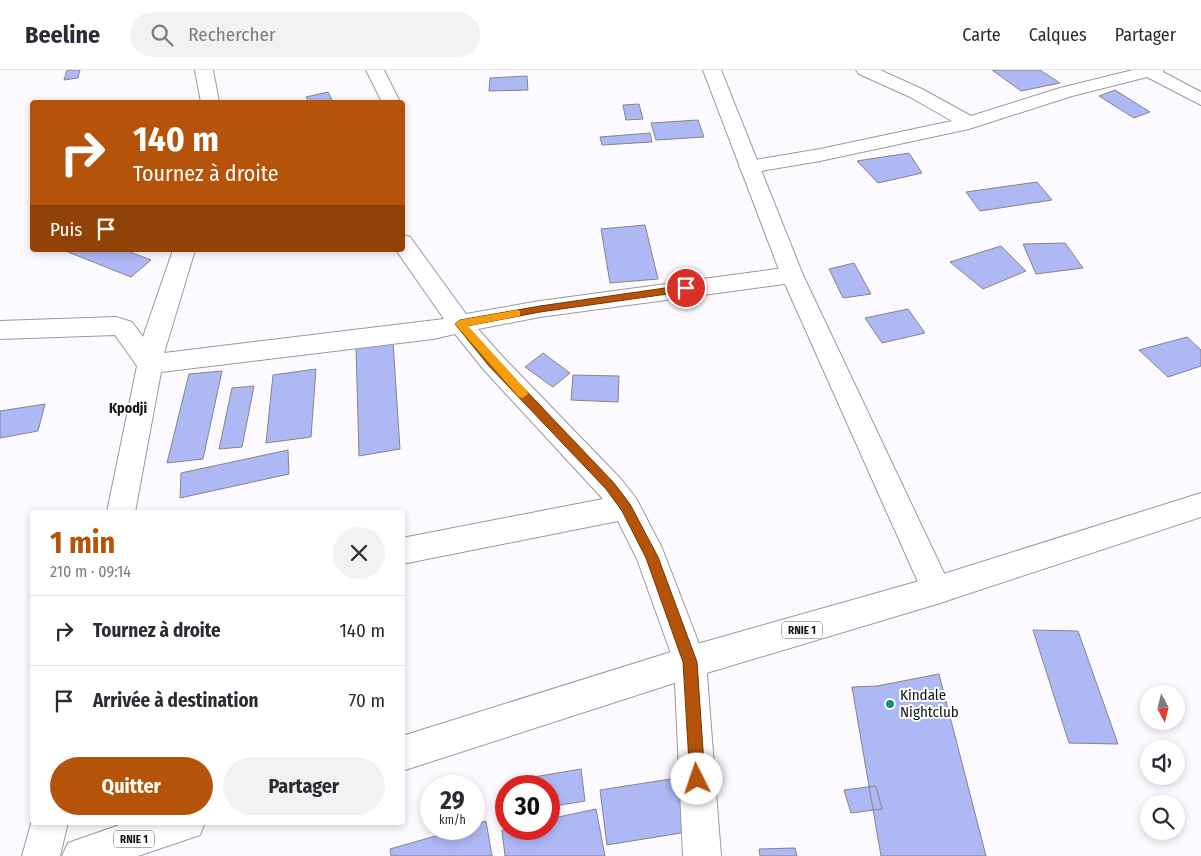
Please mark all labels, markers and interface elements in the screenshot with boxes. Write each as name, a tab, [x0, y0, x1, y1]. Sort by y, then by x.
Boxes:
search box	[130, 12, 480, 57]
text: Beeline	[25, 21, 100, 49]
icon: search	[148, 21, 176, 49]
text: Rechercher	[188, 23, 276, 46]
text: Carte	[962, 24, 1001, 46]
text: Calques	[1029, 24, 1087, 46]
text: Partager	[1115, 24, 1176, 46]
text: 140 m	[133, 118, 219, 160]
icon: right	[50, 120, 115, 185]
text: Tournez à droite	[133, 160, 279, 187]
icon: arrive	[92, 215, 120, 243]
text: Puis	[50, 218, 82, 241]
pin	[665, 267, 707, 309]
icon: arrive	[672, 274, 700, 302]
district label: Kpodji	[109, 400, 147, 417]
text: 1 min	[50, 525, 115, 561]
button: close	[333, 527, 385, 579]
text: 210 m · 09:14	[50, 562, 131, 581]
icon: right	[50, 617, 78, 645]
text: Tournez à droite	[93, 619, 221, 642]
text: 140 m	[339, 619, 385, 642]
road number: RNIE 1	[782, 622, 822, 638]
north arrow	[1140, 685, 1185, 730]
map controls	[1140, 685, 1185, 840]
place label: Kindale Nightclub	[900, 686, 959, 721]
icon: arrive	[50, 687, 78, 715]
text: Arrivée à destination	[93, 689, 259, 712]
text: 70 m	[349, 689, 385, 712]
marker: Kindale Nightclub	[884, 698, 896, 710]
button: sound	[1140, 740, 1185, 785]
position arrow	[670, 752, 722, 804]
button: Quitter	[50, 757, 213, 815]
button: Partager	[223, 757, 385, 815]
speed limit sign: 30	[495, 775, 560, 840]
text: 29	[440, 786, 465, 816]
button: search	[1140, 795, 1185, 840]
text: km/h	[439, 813, 466, 827]
road number: RNIE 1	[114, 831, 154, 848]

